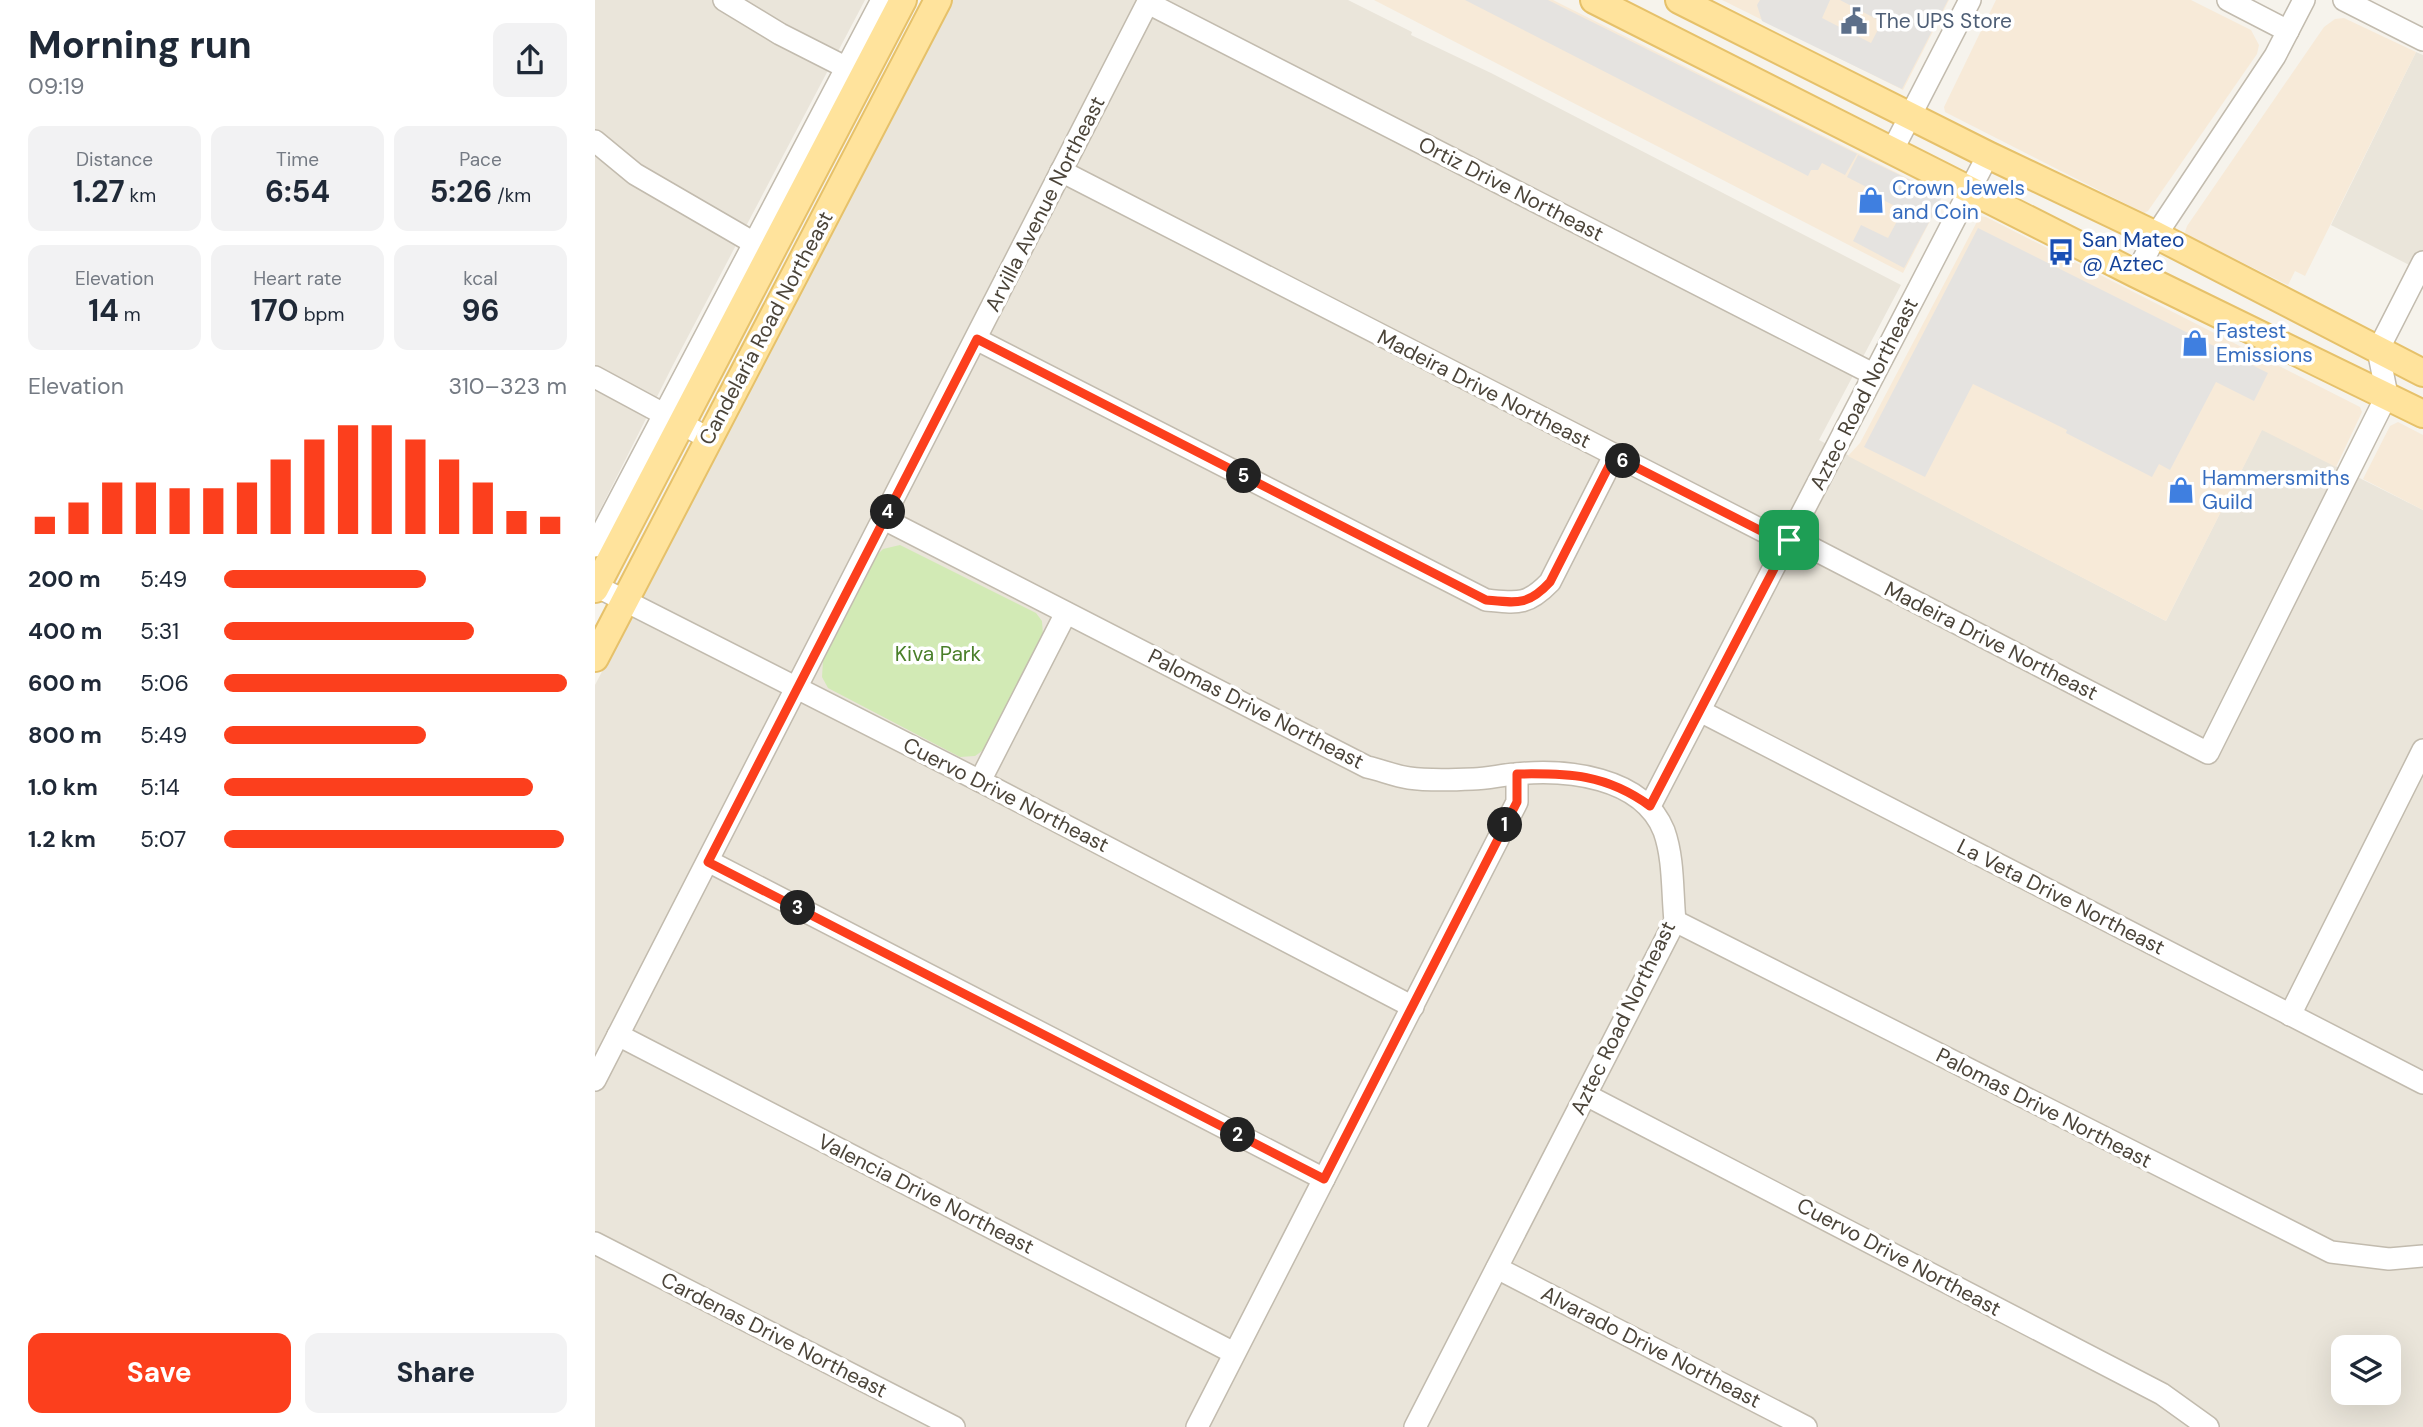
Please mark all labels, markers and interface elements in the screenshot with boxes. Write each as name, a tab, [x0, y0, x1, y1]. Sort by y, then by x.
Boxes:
public building icon: The UPS Store	[1839, 6, 1869, 36]
place label: The UPS Store	[1875, 7, 2012, 35]
text: Morning run	[28, 20, 252, 70]
button: share	[493, 23, 567, 97]
text: 09:19	[28, 71, 84, 101]
street label: Arvilla Avenue Northeast	[979, 92, 1111, 316]
street label: Ortiz Drive Northeast	[1414, 130, 1608, 248]
text: Distance	[76, 147, 153, 172]
text: Time	[276, 147, 319, 172]
text: Pace	[459, 147, 502, 172]
text: 1.27	[73, 172, 125, 211]
text: 6:54	[265, 172, 330, 211]
text: 5:26	[430, 172, 492, 211]
place label: Crown Jewels and Coin	[1892, 174, 2025, 226]
text: km	[125, 183, 156, 208]
text: /km	[492, 183, 531, 208]
shop icon: Crown Jewels and Coin	[1856, 185, 1886, 215]
street label: Candelaria Road Northeast	[692, 206, 840, 450]
place label: San Mateo @ Aztec	[2082, 226, 2184, 278]
bus stop icon: San Mateo @ Aztec	[2046, 237, 2076, 267]
text: Elevation	[75, 266, 154, 291]
text: Heart rate	[253, 266, 342, 291]
text: kcal	[463, 266, 498, 291]
text: 14	[88, 291, 119, 330]
text: 170	[251, 291, 299, 330]
text: 96	[461, 291, 500, 330]
street label: Aztec Road Northeast	[1803, 293, 1925, 495]
text: m	[119, 302, 141, 327]
text: bpm	[299, 302, 344, 327]
place label: Fastest Emissions	[2216, 317, 2313, 369]
street label: Madeira Drive Northeast	[1372, 323, 1596, 455]
shop icon: Fastest Emissions	[2180, 328, 2210, 358]
text: Elevation	[28, 371, 124, 401]
text: 310–323 m	[448, 371, 567, 401]
pin: 6	[1605, 444, 1641, 478]
text: 6	[1616, 448, 1629, 473]
pin: 5	[1227, 458, 1261, 494]
text: 5	[1238, 463, 1249, 488]
place label: Hammersmiths Guild	[2202, 464, 2350, 516]
shop icon: Hammersmiths Guild	[2166, 475, 2196, 505]
pin: 4	[871, 494, 905, 530]
text: 4	[881, 499, 894, 524]
pin	[1759, 510, 1819, 570]
icon: arrive	[1770, 521, 1808, 559]
text: 200 m	[28, 564, 101, 594]
text: 5:49	[140, 564, 187, 594]
street label: Madeira Drive Northeast	[1879, 575, 2103, 707]
text: 400 m	[28, 616, 102, 646]
text: 5:31	[140, 616, 179, 646]
park label: Kiva Park	[895, 640, 982, 668]
street label: Palomas Drive Northeast	[1143, 642, 1369, 776]
text: 600 m	[28, 668, 102, 698]
text: 5:06	[140, 668, 189, 698]
text: 800 m	[28, 720, 102, 750]
text: 5:49	[140, 720, 187, 750]
street label: Cuervo Drive Northeast	[898, 731, 1114, 859]
text: 1.0 km	[28, 772, 98, 802]
text: 5:14	[140, 772, 180, 802]
pin: 1	[1487, 808, 1523, 842]
text: 1	[1501, 812, 1508, 837]
text: 1.2 km	[28, 824, 96, 854]
text: 5:07	[140, 824, 186, 854]
street label: La Veta Drive Northeast	[1952, 832, 2170, 962]
pin: 3	[781, 890, 815, 926]
text: 3	[792, 895, 803, 920]
street label: Aztec Road Northeast	[1564, 916, 1682, 1120]
street label: Palomas Drive Northeast	[1931, 1041, 2157, 1175]
pin: 2	[1221, 1118, 1255, 1152]
text: 2	[1232, 1122, 1243, 1147]
street label: Valencia Drive Northeast	[813, 1127, 1039, 1261]
street label: Cuervo Drive Northeast	[1792, 1191, 2006, 1323]
street label: Cardenas Drive Northeast	[656, 1266, 892, 1404]
street label: Alvarado Drive Northeast	[1536, 1279, 1766, 1415]
button: Save	[28, 1333, 291, 1413]
button: Share	[305, 1333, 567, 1413]
map controls	[2331, 1335, 2401, 1405]
button: layers	[2331, 1335, 2401, 1405]

